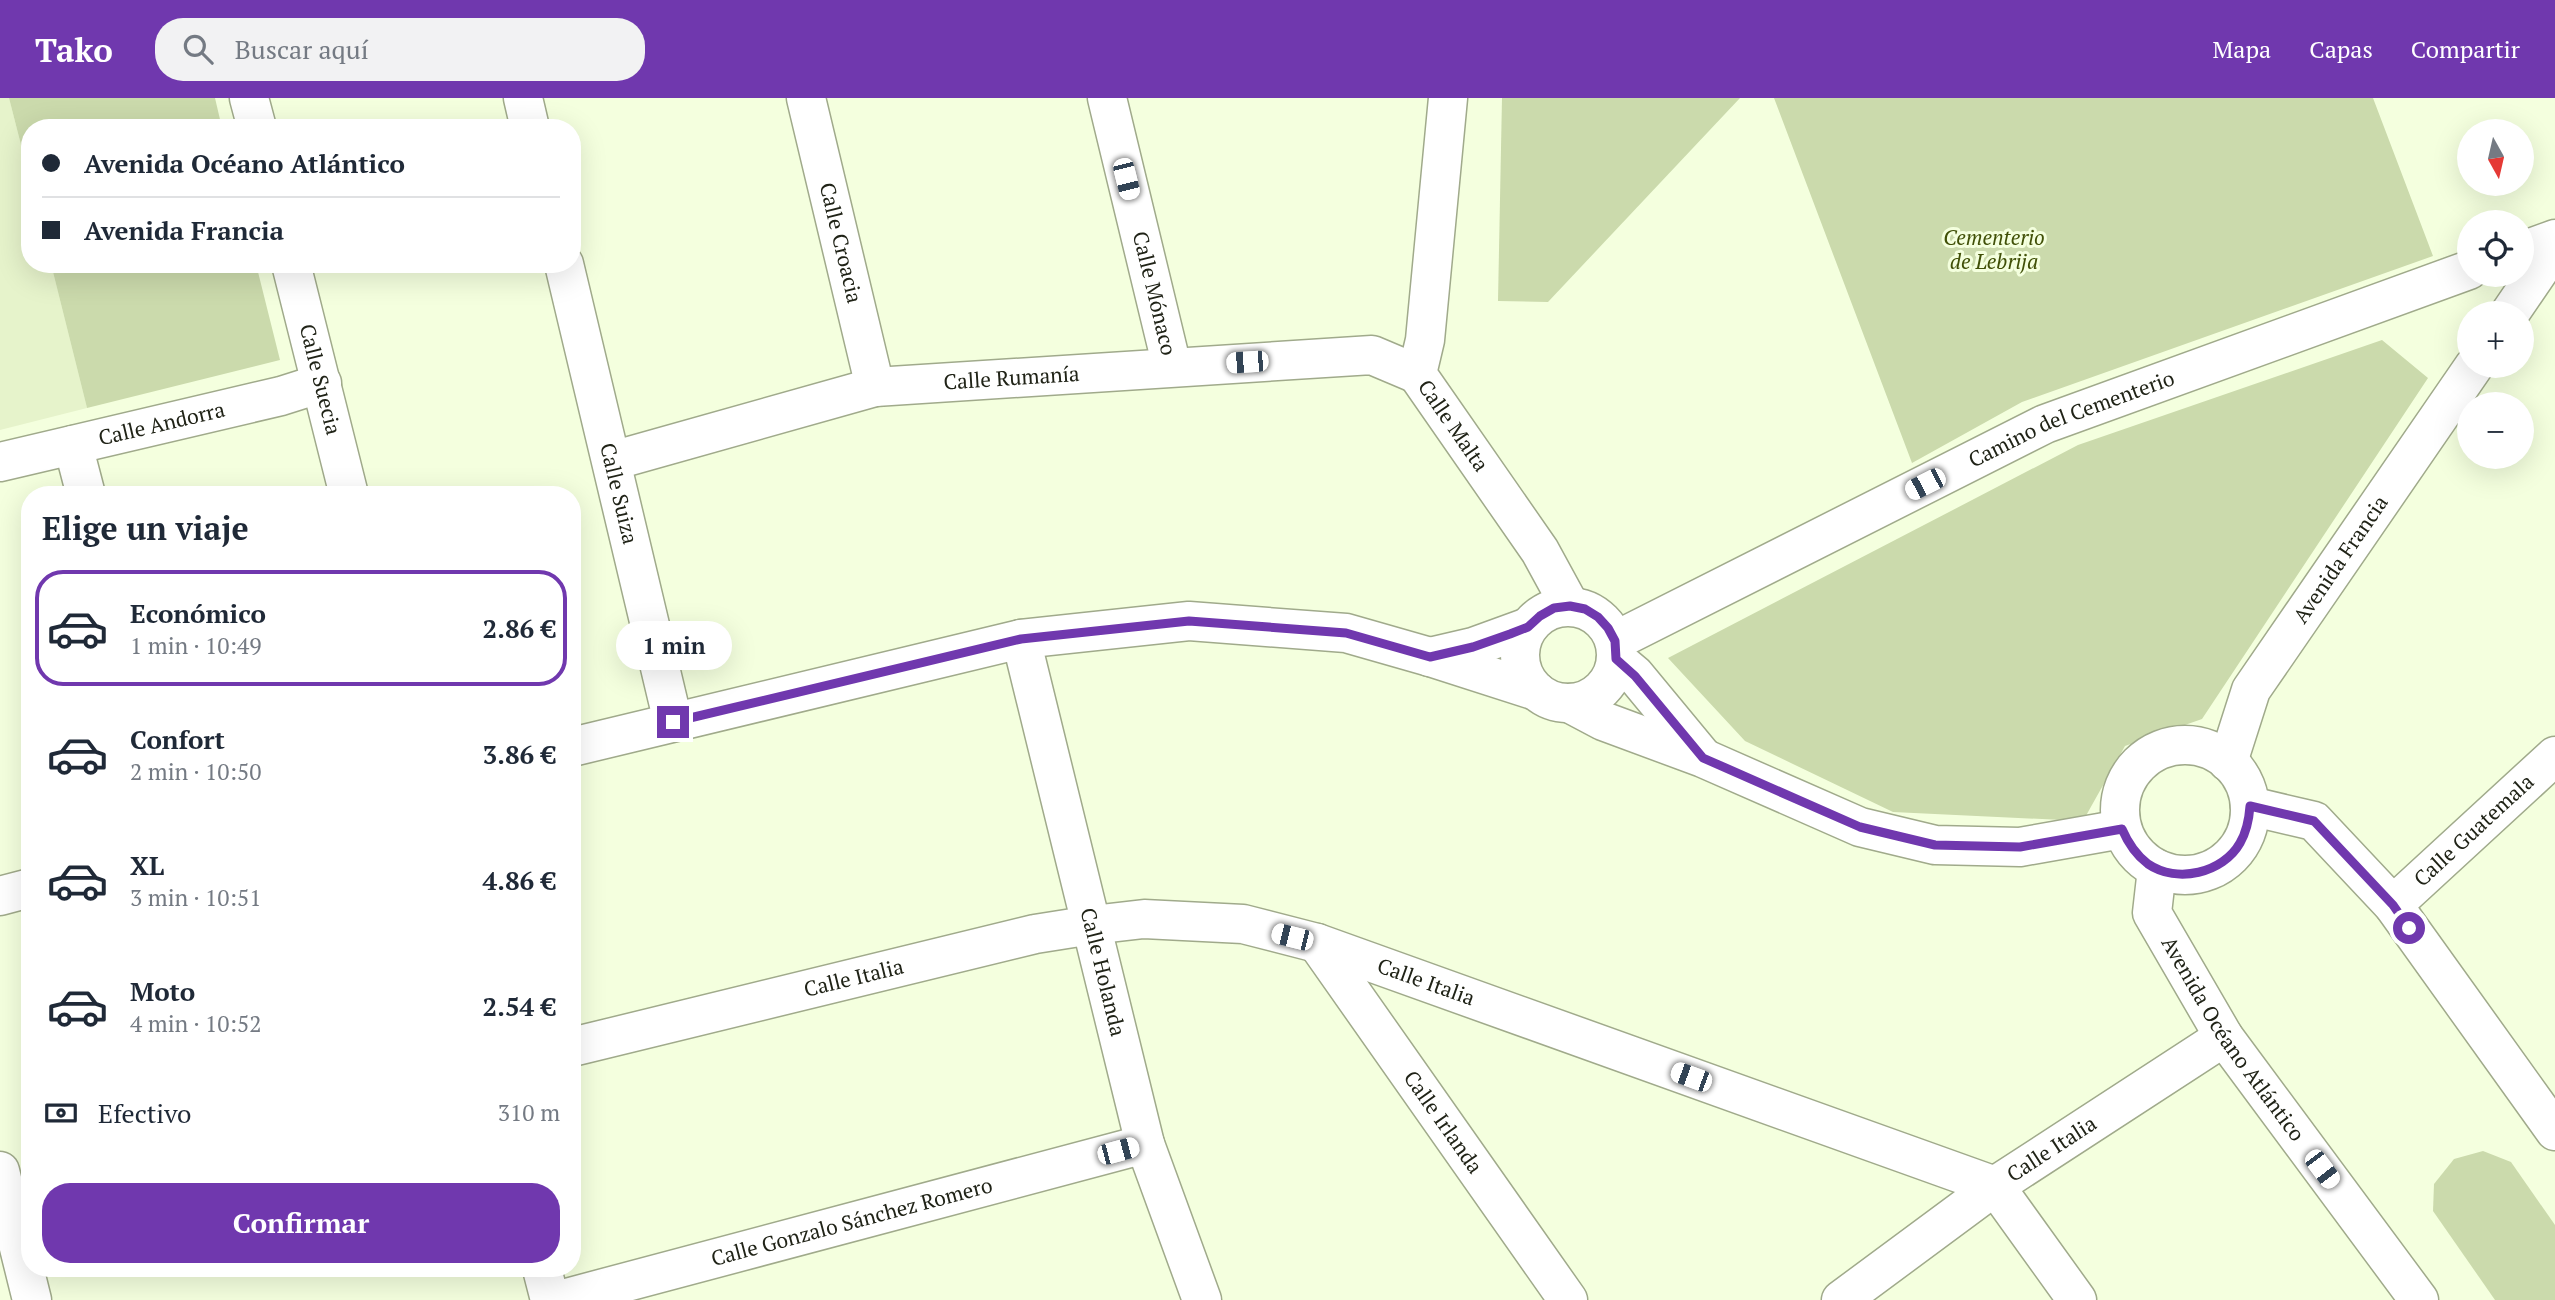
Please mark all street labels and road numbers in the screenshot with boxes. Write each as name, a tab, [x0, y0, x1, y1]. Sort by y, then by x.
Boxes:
street label: Calle Croacia	[814, 180, 870, 306]
street label: Calle Mónaco	[1127, 228, 1184, 358]
street label: Calle Suecia	[294, 321, 348, 438]
street label: Calle Rumanía	[943, 359, 1081, 396]
street label: Camino del Cementerio	[1963, 363, 2178, 473]
street label: Calle Malta	[1412, 374, 1496, 477]
street label: Calle Andorra	[95, 395, 228, 451]
street label: Calle Suiza	[594, 440, 645, 547]
street label: Avenida Francia	[2286, 489, 2394, 628]
street label: Calle Guatemala	[2407, 767, 2540, 892]
street label: Calle Holanda	[1075, 905, 1133, 1039]
street label: Avenida Océano Atlántico	[2156, 931, 2311, 1146]
street label: Calle Italia	[1374, 951, 1479, 1012]
street label: Calle Italia	[801, 952, 907, 1003]
street label: Calle Irlanda	[1398, 1065, 1490, 1179]
street label: Calle Italia	[2001, 1109, 2102, 1188]
street label: Calle Gonzalo Sánchez Romero	[708, 1170, 995, 1272]

